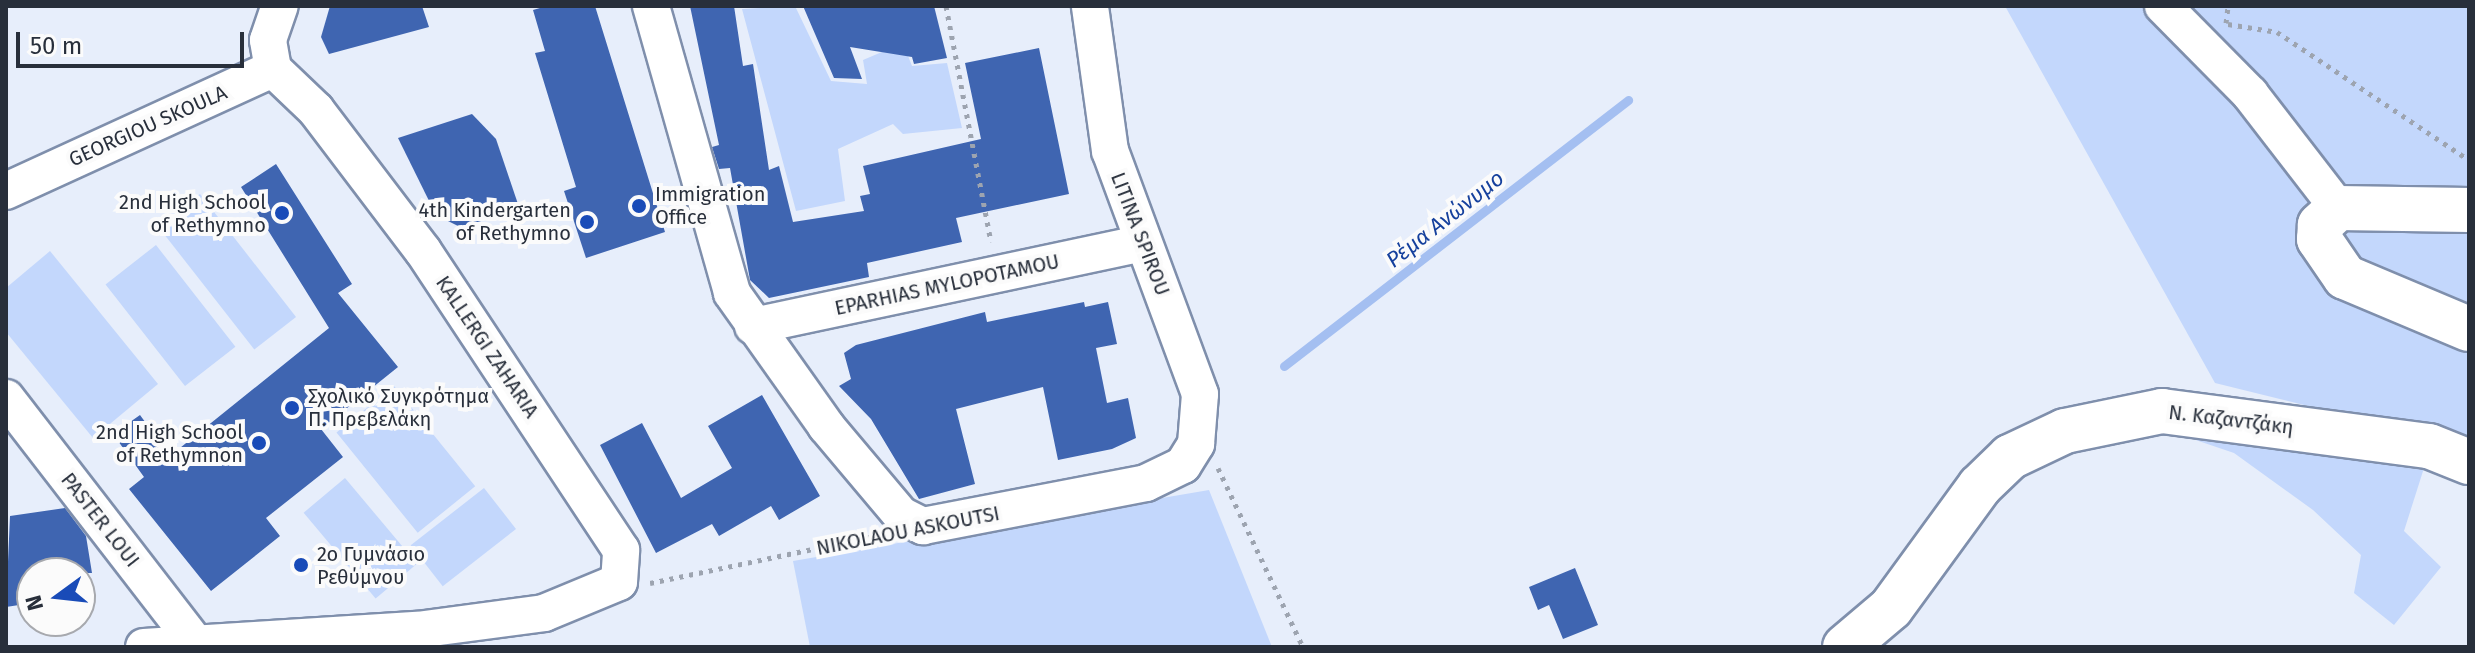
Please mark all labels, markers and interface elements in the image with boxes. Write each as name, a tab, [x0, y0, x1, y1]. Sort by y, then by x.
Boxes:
scale bar	[20, 16, 248, 66]
text: 50 m	[30, 32, 82, 60]
street label: GEORGIOU SKOULA	[65, 80, 231, 172]
water label: Ρέμα Ανώνυμο	[1381, 165, 1509, 273]
street label: LITINA SPIROU	[1106, 169, 1174, 299]
place label: Immigration Office	[655, 182, 765, 229]
place label: 2nd High School of Rethymno	[119, 190, 266, 237]
marker: Immigration Office	[630, 197, 648, 215]
place label: 4th Kindergarten of Rethymno	[419, 198, 571, 245]
marker: 2nd High School of Rethymno	[273, 204, 291, 222]
marker: 4th Kindergarten of Rethymno	[578, 213, 596, 231]
street label: EPARHIAS MYLOPOTAMOU	[833, 249, 1061, 321]
street label: KALLERGI ZAHARIA	[431, 271, 543, 423]
place label: Σχολικό Συγκρότημα Π. Πρεβελάκη	[308, 384, 489, 431]
marker: Σχολικό Συγκρότημα Π. Πρεβελάκη	[283, 399, 301, 417]
street label: Ν. Καζαντζάκη	[2167, 400, 2295, 440]
place label: 2nd High School of Rethymnon	[96, 420, 243, 467]
marker: 2nd High School of Rethymnon	[250, 434, 268, 452]
street label: PASTER LOUI	[56, 468, 144, 572]
street label: NIKOLAOU ASKOUTSI	[814, 501, 1002, 561]
place label: 2ο Γυμνάσιο Ρεθύμνου	[317, 542, 425, 589]
marker: 2ο Γυμνάσιο Ρεθύμνου	[292, 556, 310, 574]
north arrow	[16, 557, 96, 637]
text: N	[19, 592, 49, 613]

